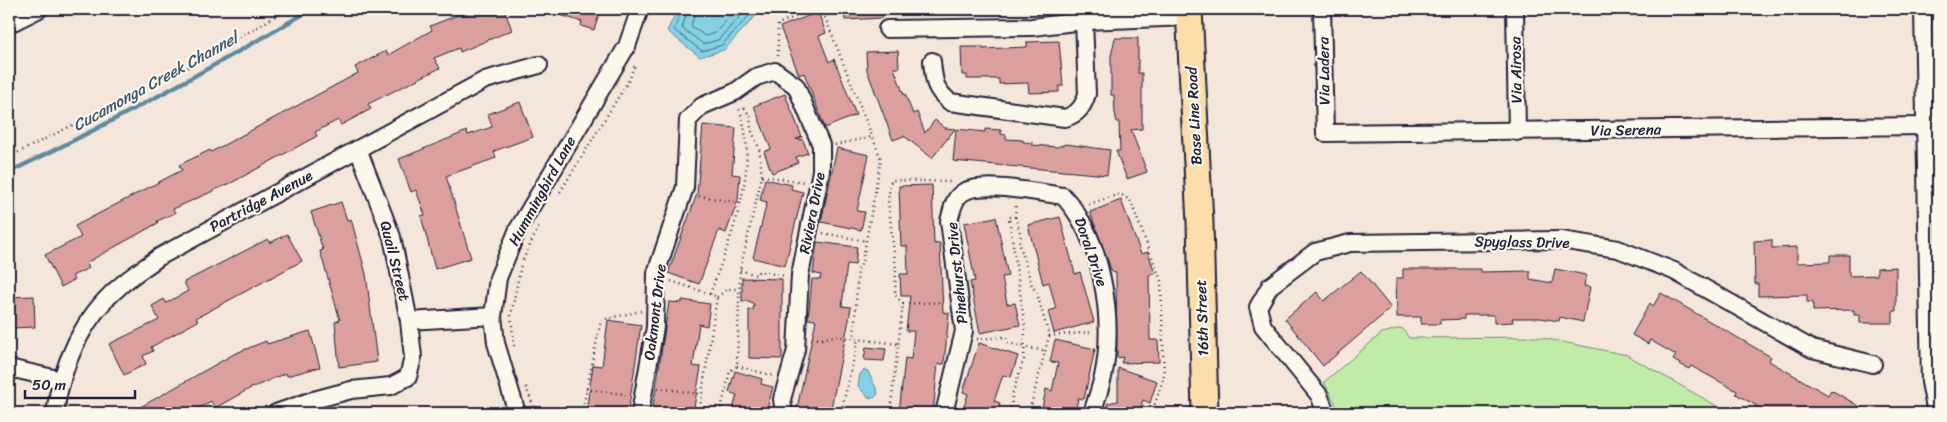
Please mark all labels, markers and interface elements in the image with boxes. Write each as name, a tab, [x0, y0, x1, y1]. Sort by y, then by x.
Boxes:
water label: Cucamonga Creek Channel	[67, 22, 246, 139]
street label: Via Ladera	[1310, 36, 1338, 105]
street label: Via Airosa	[1502, 36, 1530, 104]
street label: Base Line Road	[1178, 65, 1210, 166]
street label: Via Serena	[1590, 116, 1662, 144]
street label: Hummingbird Lane	[501, 131, 583, 251]
street label: Partridge Avenue	[205, 163, 317, 239]
street label: Riviera Drive	[791, 170, 833, 256]
street label: Doral Drive	[1067, 214, 1115, 291]
street label: Quail Street	[373, 218, 418, 304]
street label: Pinehurst Drive	[939, 220, 975, 325]
street label: Spyglass Drive	[1474, 228, 1570, 256]
street label: Oakmont Drive	[636, 262, 674, 362]
street label: 16th Street	[1188, 279, 1216, 357]
scale bar	[25, 367, 135, 399]
text: 50 m	[32, 372, 67, 398]

